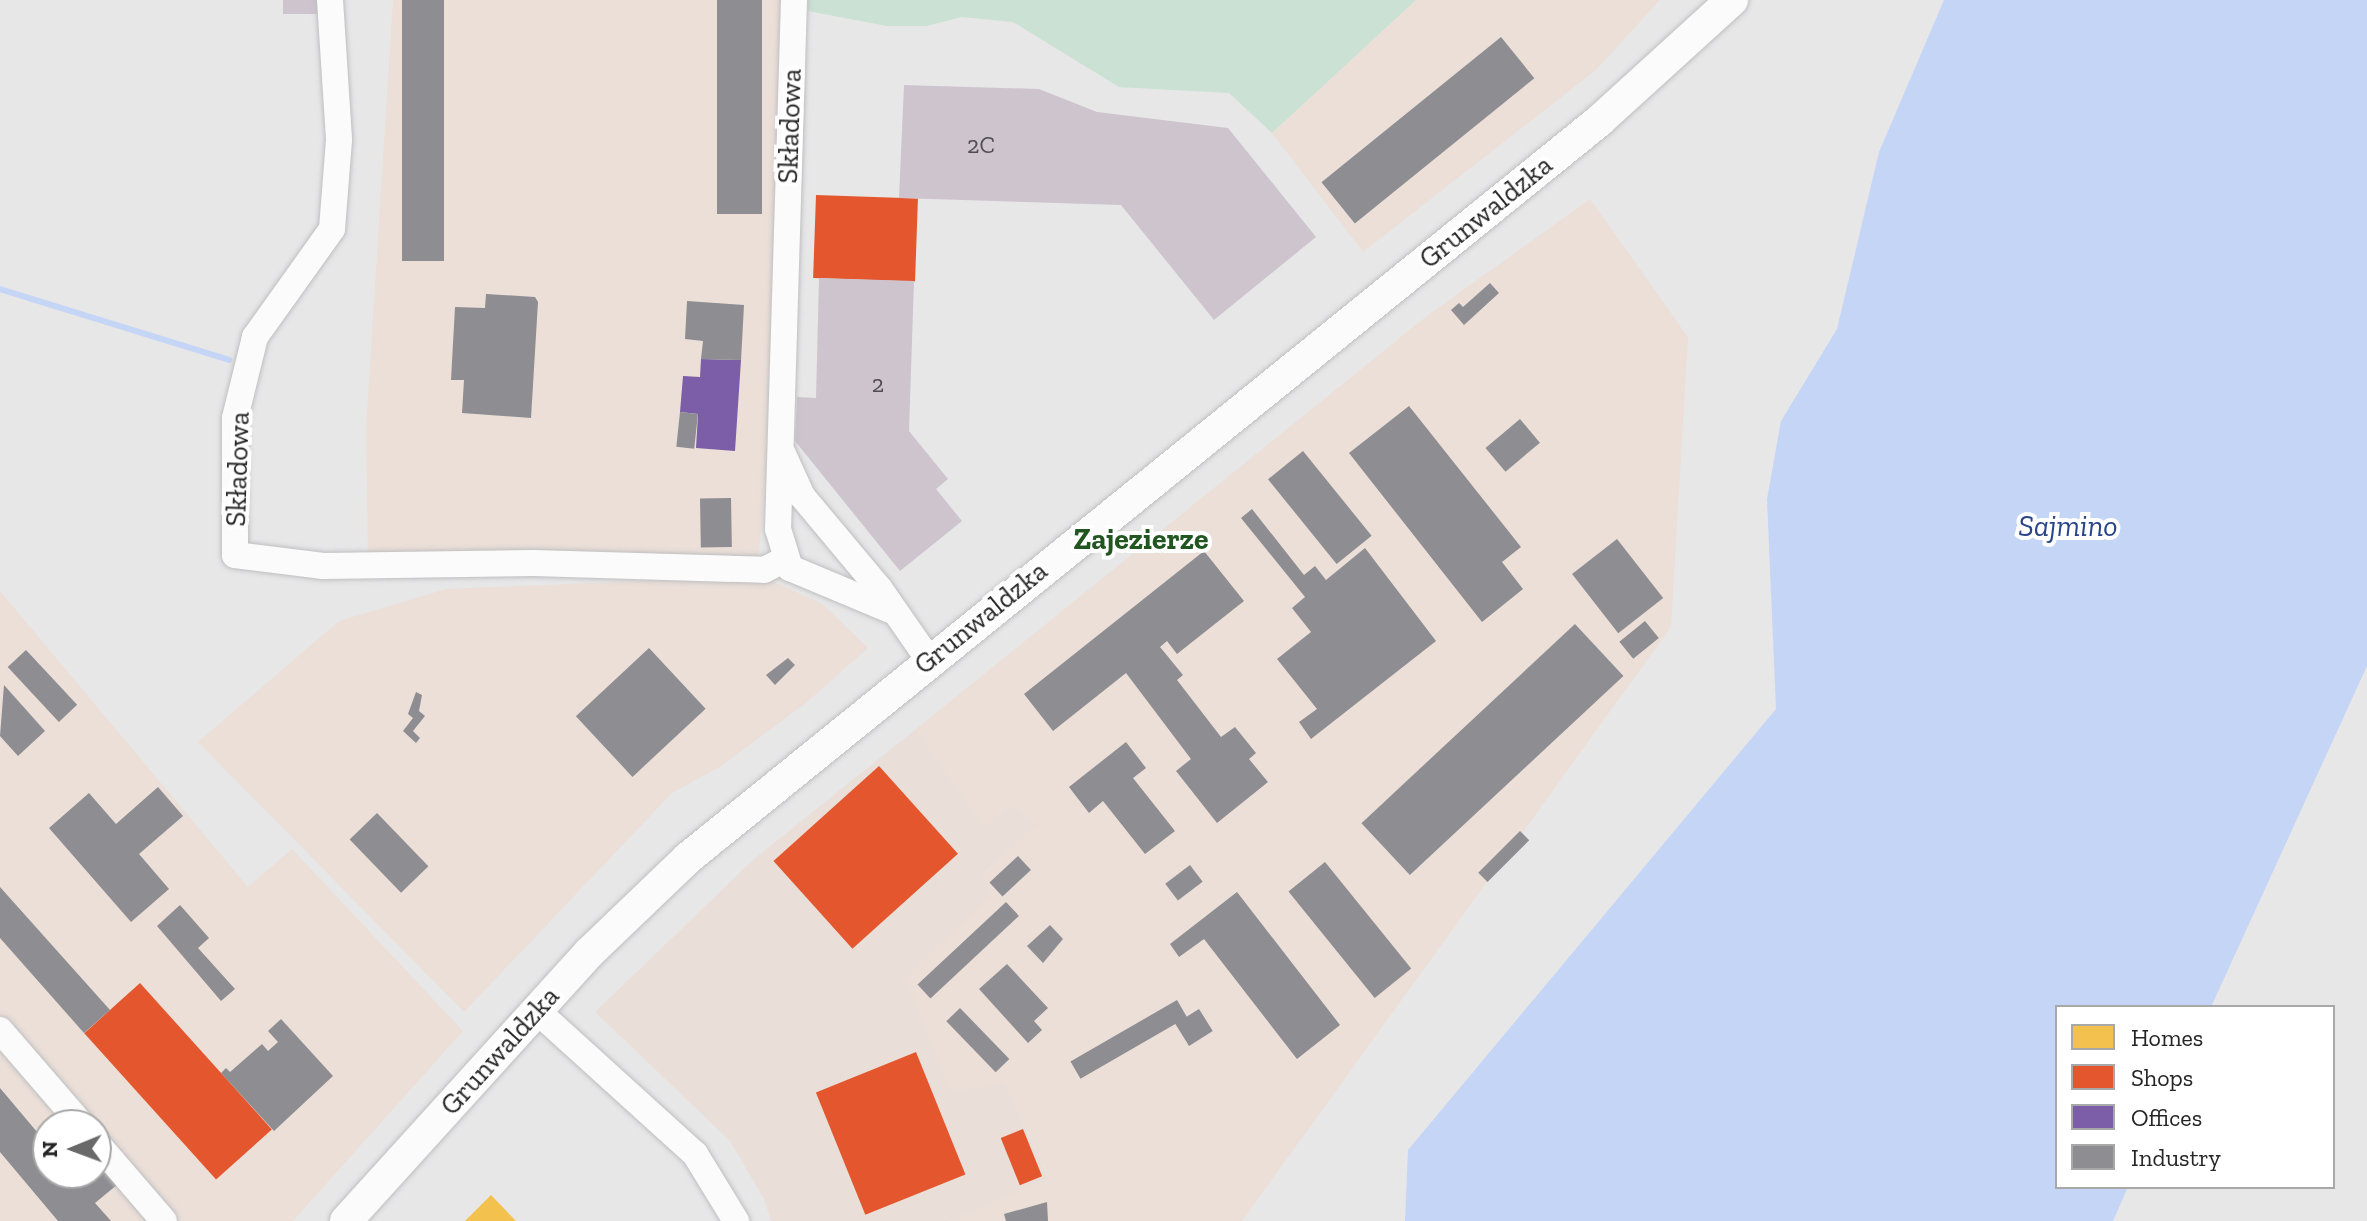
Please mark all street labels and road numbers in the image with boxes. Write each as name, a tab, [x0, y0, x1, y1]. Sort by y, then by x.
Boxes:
street label: Składowa	[771, 68, 809, 184]
street label: Grunwaldzka	[1413, 148, 1559, 276]
street label: Składowa	[219, 411, 257, 527]
street label: Grunwaldzka	[908, 554, 1054, 682]
street label: Grunwaldzka	[434, 980, 566, 1122]

